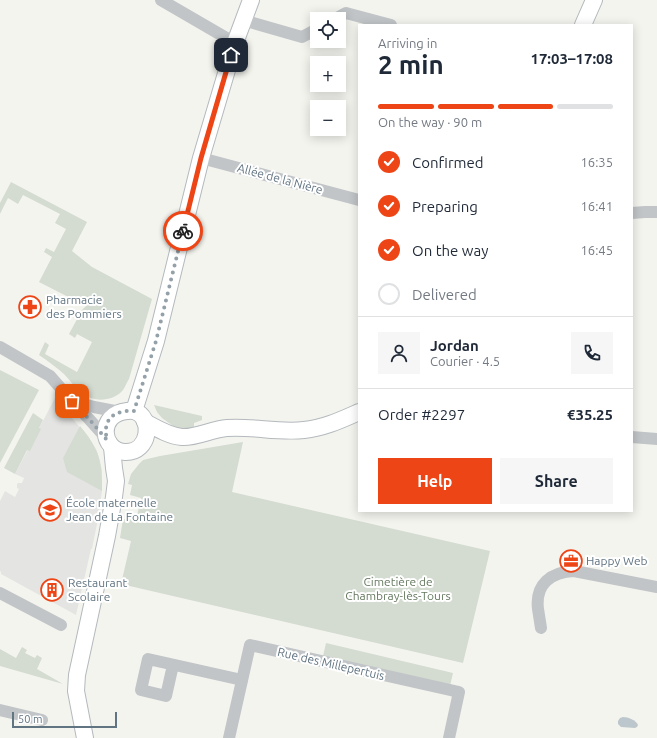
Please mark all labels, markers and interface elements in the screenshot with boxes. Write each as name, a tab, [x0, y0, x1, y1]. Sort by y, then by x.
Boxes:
map controls	[310, 12, 346, 136]
button: locate	[310, 12, 346, 48]
text: Arriving in	[378, 36, 437, 50]
pin	[214, 38, 248, 72]
icon: home	[220, 44, 242, 66]
text: 2 min	[378, 50, 444, 79]
text: 17:03–17:08	[530, 50, 613, 67]
button: +	[310, 56, 346, 92]
button: −	[310, 100, 346, 136]
text: On the way · 90 m	[378, 115, 482, 129]
icon: check	[378, 151, 400, 173]
text: Confirmed	[412, 154, 484, 171]
text: 16:35	[580, 155, 613, 169]
street label: Allée de la Nière	[236, 161, 324, 196]
icon: check	[378, 195, 400, 217]
text: Preparing	[412, 198, 478, 215]
text: 16:41	[580, 199, 613, 213]
courier	[163, 211, 203, 251]
icon: bike	[172, 220, 194, 242]
icon: check	[378, 239, 400, 261]
text: On the way	[412, 242, 488, 259]
text: 16:45	[580, 243, 613, 257]
text: Delivered	[412, 286, 477, 303]
place label: Pharmacie des Pommiers	[46, 293, 122, 320]
pharmacy icon: Pharmacie des Pommiers	[17, 294, 43, 320]
button: person	[378, 332, 420, 374]
button: phone	[571, 332, 613, 374]
text: Jordan	[430, 337, 479, 354]
text: Courier · 4.5	[430, 354, 500, 368]
pin	[55, 384, 89, 418]
icon: bag	[61, 390, 83, 412]
text: Order #2297	[378, 406, 465, 423]
text: €35.25	[567, 406, 613, 423]
button: Help	[378, 458, 492, 504]
button: Share	[500, 458, 613, 504]
place label: École maternelle Jean de La Fontaine	[66, 496, 173, 523]
school or university icon: École maternelle Jean de La Fontaine	[37, 497, 63, 523]
office icon: Happy Web	[558, 548, 584, 574]
place label: Happy Web	[586, 554, 648, 567]
park label: Cimetière de Chambray-lès-Tours	[345, 575, 451, 602]
place label: Restaurant Scolaire	[68, 576, 128, 603]
building icon: Restaurant Scolaire	[39, 577, 65, 603]
street label: Rue des Millepertuis	[276, 645, 386, 682]
scale bar	[12, 710, 117, 729]
text: 50 m	[18, 713, 42, 725]

